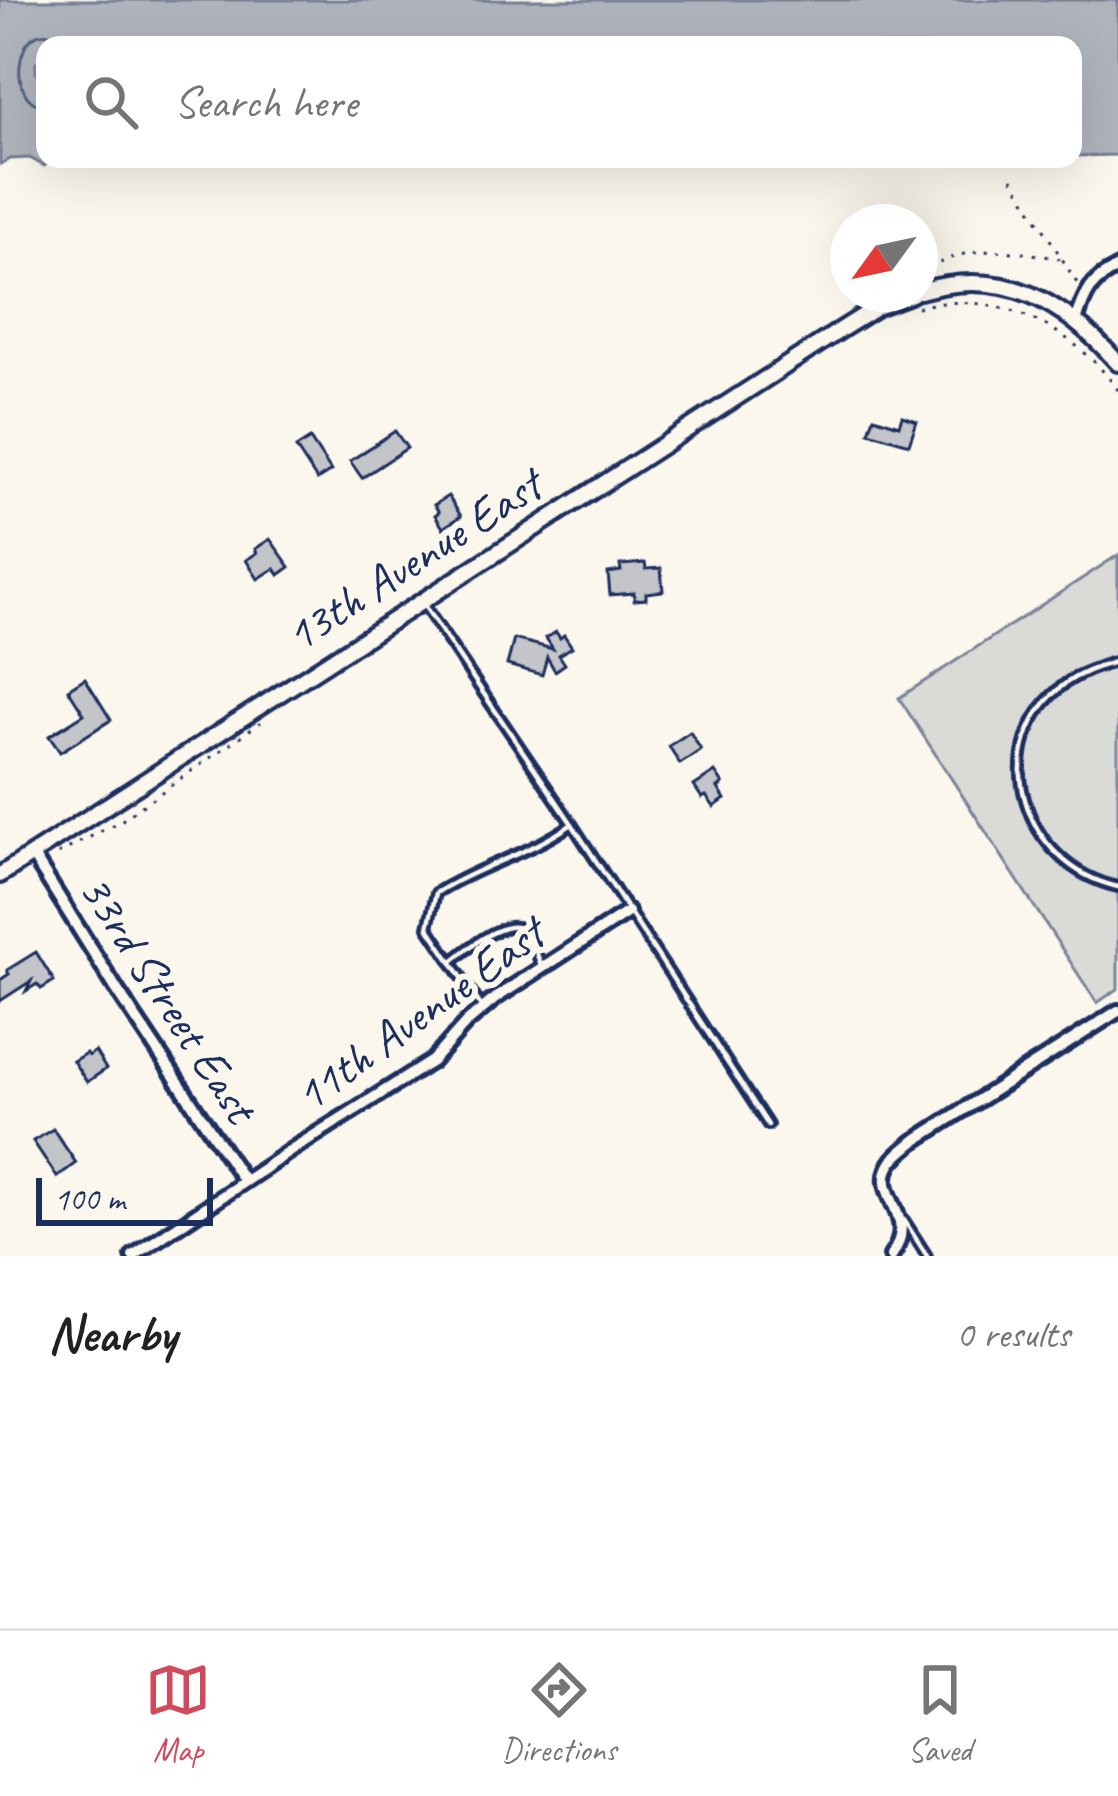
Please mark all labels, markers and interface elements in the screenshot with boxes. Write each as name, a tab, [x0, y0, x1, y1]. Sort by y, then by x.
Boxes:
search box	[36, 36, 1082, 168]
icon: search	[78, 69, 144, 135]
text: Search here	[174, 74, 357, 131]
north arrow	[830, 204, 938, 312]
street label: 13th Avenue East	[274, 452, 557, 665]
street label: 33rd Street East	[66, 863, 273, 1137]
street label: 11th Avenue East	[283, 900, 560, 1124]
scale bar	[36, 1172, 213, 1225]
text: 100 m	[54, 1178, 125, 1220]
text: Nearby	[48, 1302, 176, 1366]
text: 0 results	[956, 1310, 1070, 1359]
tab: Map	[145, 1657, 211, 1771]
tab: Directions	[502, 1657, 616, 1771]
tab: Saved	[907, 1657, 973, 1771]

